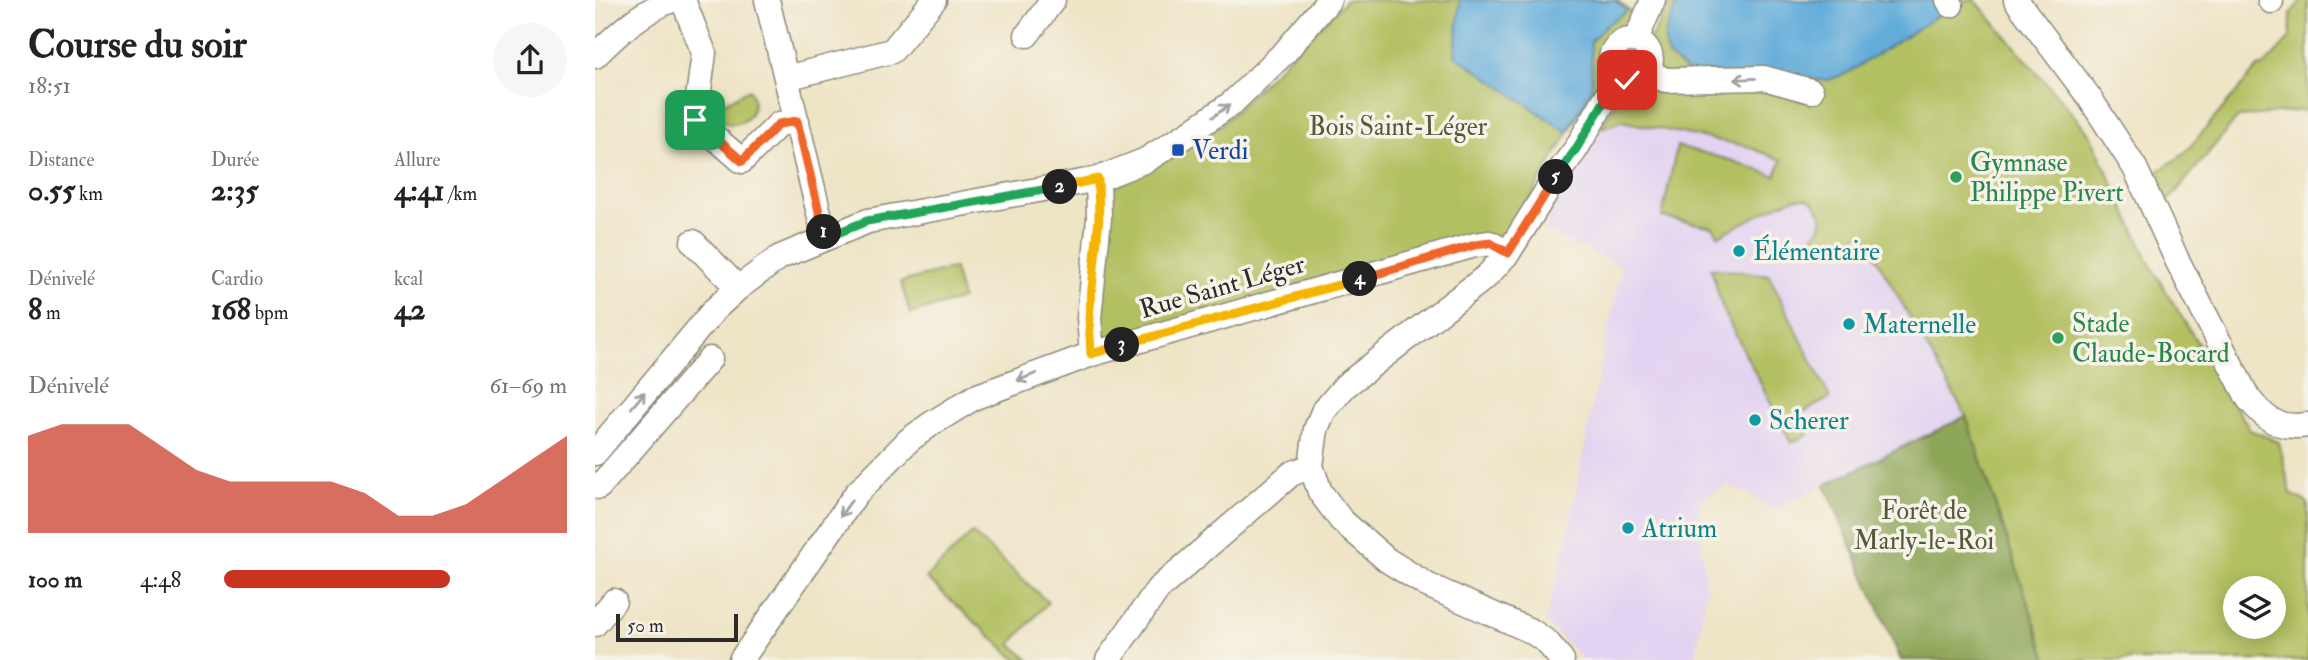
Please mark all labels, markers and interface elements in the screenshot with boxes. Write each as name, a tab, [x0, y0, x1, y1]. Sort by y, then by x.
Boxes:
text: Course du soir	[28, 21, 247, 69]
button: share	[493, 23, 567, 97]
pin	[1597, 50, 1657, 110]
icon: check	[1608, 61, 1646, 99]
text: 18:51	[28, 71, 71, 100]
one-way arrow	[1734, 73, 1756, 86]
pin	[665, 90, 725, 150]
icon: arrive	[676, 101, 714, 139]
one-way arrow	[1211, 104, 1230, 118]
park label: Bois Saint-Léger	[1309, 111, 1488, 143]
place label: Verdi	[1192, 135, 1248, 167]
marker: Verdi	[1170, 142, 1186, 158]
place label: Gymnase Philippe Pivert	[1970, 147, 2124, 210]
text: Distance	[28, 148, 94, 172]
text: Durée	[211, 148, 259, 172]
text: Allure	[394, 148, 441, 172]
pin: 5	[1539, 160, 1573, 194]
text: 5	[1551, 164, 1560, 188]
marker: Gymnase Philippe Pivert	[1948, 169, 1964, 185]
pin: 2	[1043, 170, 1077, 204]
text: 0.55	[28, 172, 75, 209]
text: 2:35	[211, 172, 258, 209]
text: 4:41	[394, 172, 444, 209]
text: 2	[1055, 174, 1064, 198]
text: km	[75, 182, 103, 206]
text: /km	[444, 182, 477, 206]
pin: 1	[807, 215, 841, 250]
text: 1	[820, 219, 827, 243]
place label: Élémentaire	[1753, 234, 1880, 268]
marker: Élémentaire	[1731, 243, 1747, 259]
street label: Rue Saint Léger	[1136, 248, 1309, 326]
pin: 4	[1343, 262, 1377, 296]
text: 4	[1354, 266, 1365, 290]
text: Dénivelé	[28, 267, 95, 291]
text: Cardio	[211, 267, 263, 291]
text: kcal	[394, 267, 423, 291]
text: 8	[28, 291, 42, 328]
text: 168	[211, 291, 251, 328]
text: 42	[394, 291, 425, 328]
text: m	[42, 301, 61, 325]
text: bpm	[251, 301, 288, 325]
place label: Stade Claude-Bocard	[2072, 308, 2230, 370]
place label: Maternelle	[1863, 309, 1976, 341]
marker: Maternelle	[1841, 316, 1857, 332]
pin: 3	[1105, 328, 1139, 362]
marker: Stade Claude-Bocard	[2050, 330, 2066, 346]
text: 3	[1118, 332, 1125, 356]
text: Dénivelé	[28, 371, 109, 400]
text: 61–69 m	[490, 371, 567, 400]
one-way arrow	[1017, 372, 1039, 385]
one-way arrow	[630, 392, 646, 410]
place label: Scherer	[1769, 405, 1849, 437]
marker: Scherer	[1747, 412, 1763, 428]
park label: Forêt de Marly-le-Roi	[1854, 495, 1994, 557]
one-way arrow	[839, 498, 853, 517]
place label: Atrium	[1641, 513, 1717, 545]
marker: Atrium	[1620, 520, 1636, 536]
text: 100 m	[28, 565, 82, 594]
text: 4:48	[140, 565, 181, 594]
map controls	[2223, 576, 2286, 639]
button: layers	[2223, 576, 2286, 639]
scale bar	[616, 611, 739, 643]
text: 50 m	[627, 614, 664, 638]

